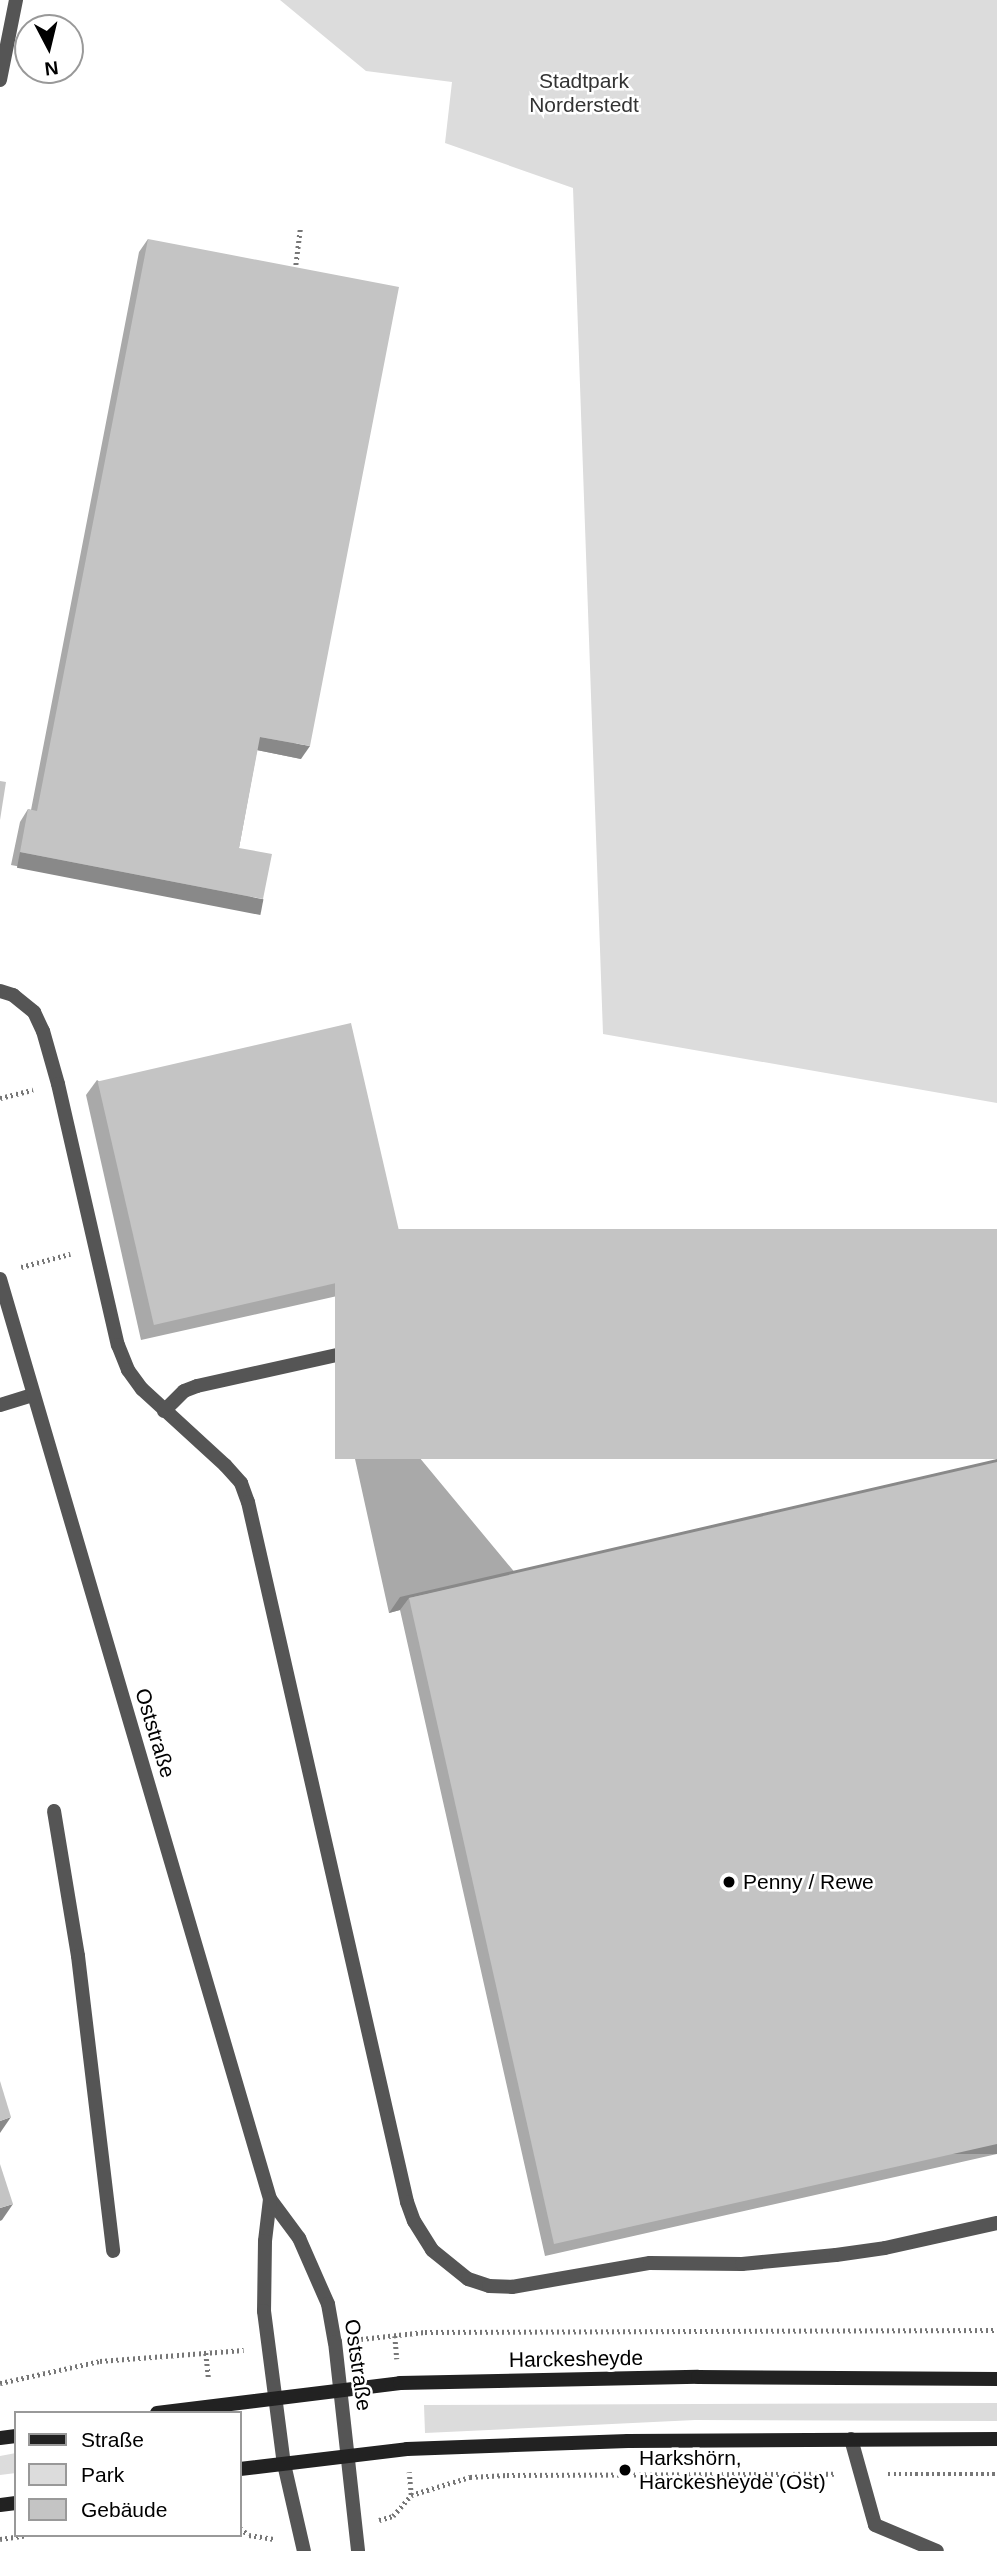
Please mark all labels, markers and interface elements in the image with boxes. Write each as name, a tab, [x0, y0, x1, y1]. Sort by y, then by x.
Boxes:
north arrow	[14, 14, 84, 84]
text: N	[43, 57, 59, 80]
park label: Stadtpark Norderstedt	[529, 68, 639, 118]
street label: Oststraße	[129, 1685, 181, 1781]
place label: Penny / Rewe	[743, 1869, 874, 1895]
marker: Penny / Rewe	[721, 1874, 737, 1890]
street label: Oststraße	[339, 2318, 377, 2412]
street label: Harckesheyde	[509, 2345, 643, 2373]
legend	[14, 2411, 242, 2537]
text: Straße	[81, 2428, 144, 2451]
place label: Harkshörn, Harckesheyde (Ost)	[639, 2445, 826, 2495]
marker: Harkshörn, Harckesheyde (Ost)	[617, 2462, 633, 2478]
text: Park	[81, 2463, 124, 2486]
text: Gebäude	[81, 2498, 167, 2521]

